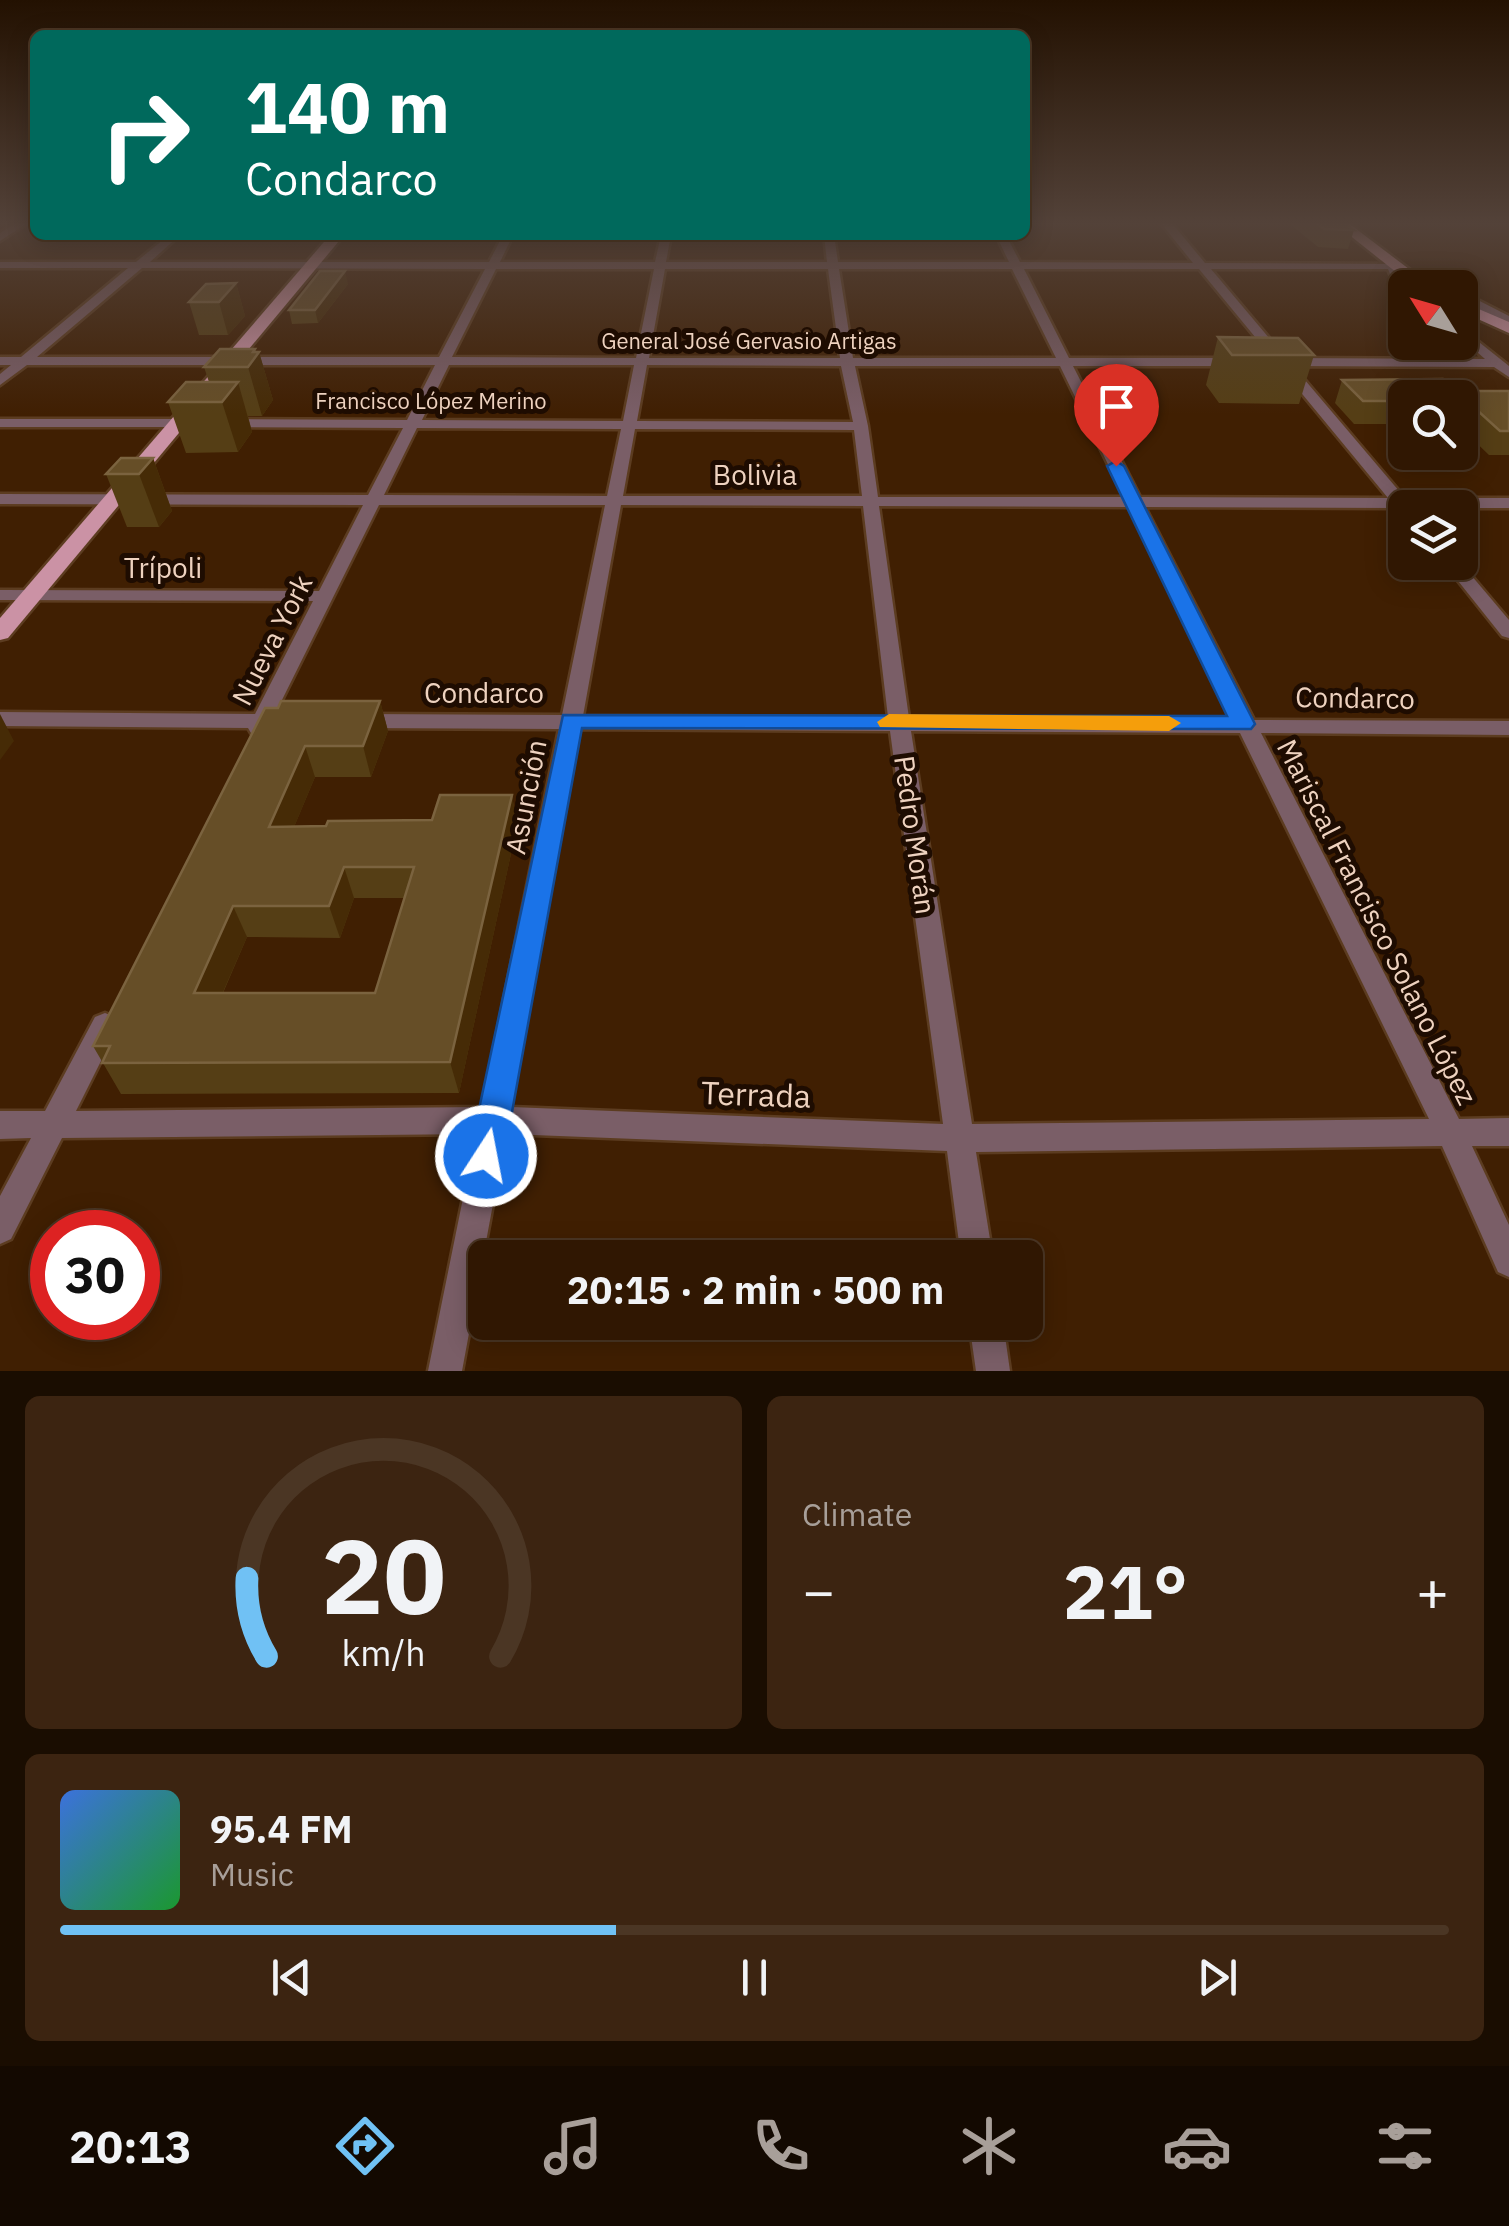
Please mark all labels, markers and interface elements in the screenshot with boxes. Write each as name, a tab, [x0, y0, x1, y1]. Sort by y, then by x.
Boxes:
text: 140 m	[245, 61, 450, 152]
icon: right	[80, 70, 210, 200]
text: Condarco	[245, 149, 438, 207]
north arrow	[1388, 270, 1478, 360]
map controls	[1388, 270, 1478, 580]
street label: General José Gervasio Artigas	[601, 326, 897, 355]
pin	[1074, 364, 1159, 467]
icon: arrive	[1089, 379, 1144, 434]
button: search	[1388, 380, 1478, 470]
street label: Francisco López Merino	[315, 386, 547, 415]
street label: Bolivia	[713, 456, 797, 493]
button: layers	[1388, 490, 1478, 580]
street label: Trípoli	[124, 549, 202, 586]
street label: Nueva York	[223, 568, 320, 711]
street label: Condarco	[424, 674, 544, 711]
street label: Condarco	[1295, 678, 1415, 717]
street label: Mariscal Francisco Solano López	[1269, 733, 1486, 1111]
street label: Asunción	[496, 736, 555, 857]
street label: Pedro Morán	[886, 753, 945, 917]
street label: Terrada	[700, 1071, 812, 1117]
position arrow	[434, 1104, 538, 1208]
speed limit sign: 30	[30, 1210, 160, 1340]
text: 20:15 · 2 min · 500 m	[567, 1265, 944, 1314]
text: Climate	[802, 1493, 912, 1535]
text: 20	[321, 1507, 446, 1643]
text: 21°	[1063, 1542, 1188, 1640]
text: −	[802, 1555, 835, 1626]
text: +	[1416, 1555, 1449, 1626]
text: km/h	[341, 1629, 426, 1676]
text: 95.4 FM	[210, 1804, 353, 1853]
text: Music	[210, 1853, 294, 1895]
icon: previous	[264, 1950, 319, 2005]
icon: pause	[727, 1950, 782, 2005]
icon: next	[1190, 1950, 1245, 2005]
icon: directions	[330, 2111, 400, 2181]
icon: music	[538, 2111, 608, 2181]
icon: phone	[746, 2111, 816, 2181]
icon: climate	[954, 2111, 1024, 2181]
icon: car	[1162, 2111, 1232, 2181]
icon: filters	[1370, 2111, 1440, 2181]
text: 20:13	[69, 2117, 192, 2175]

